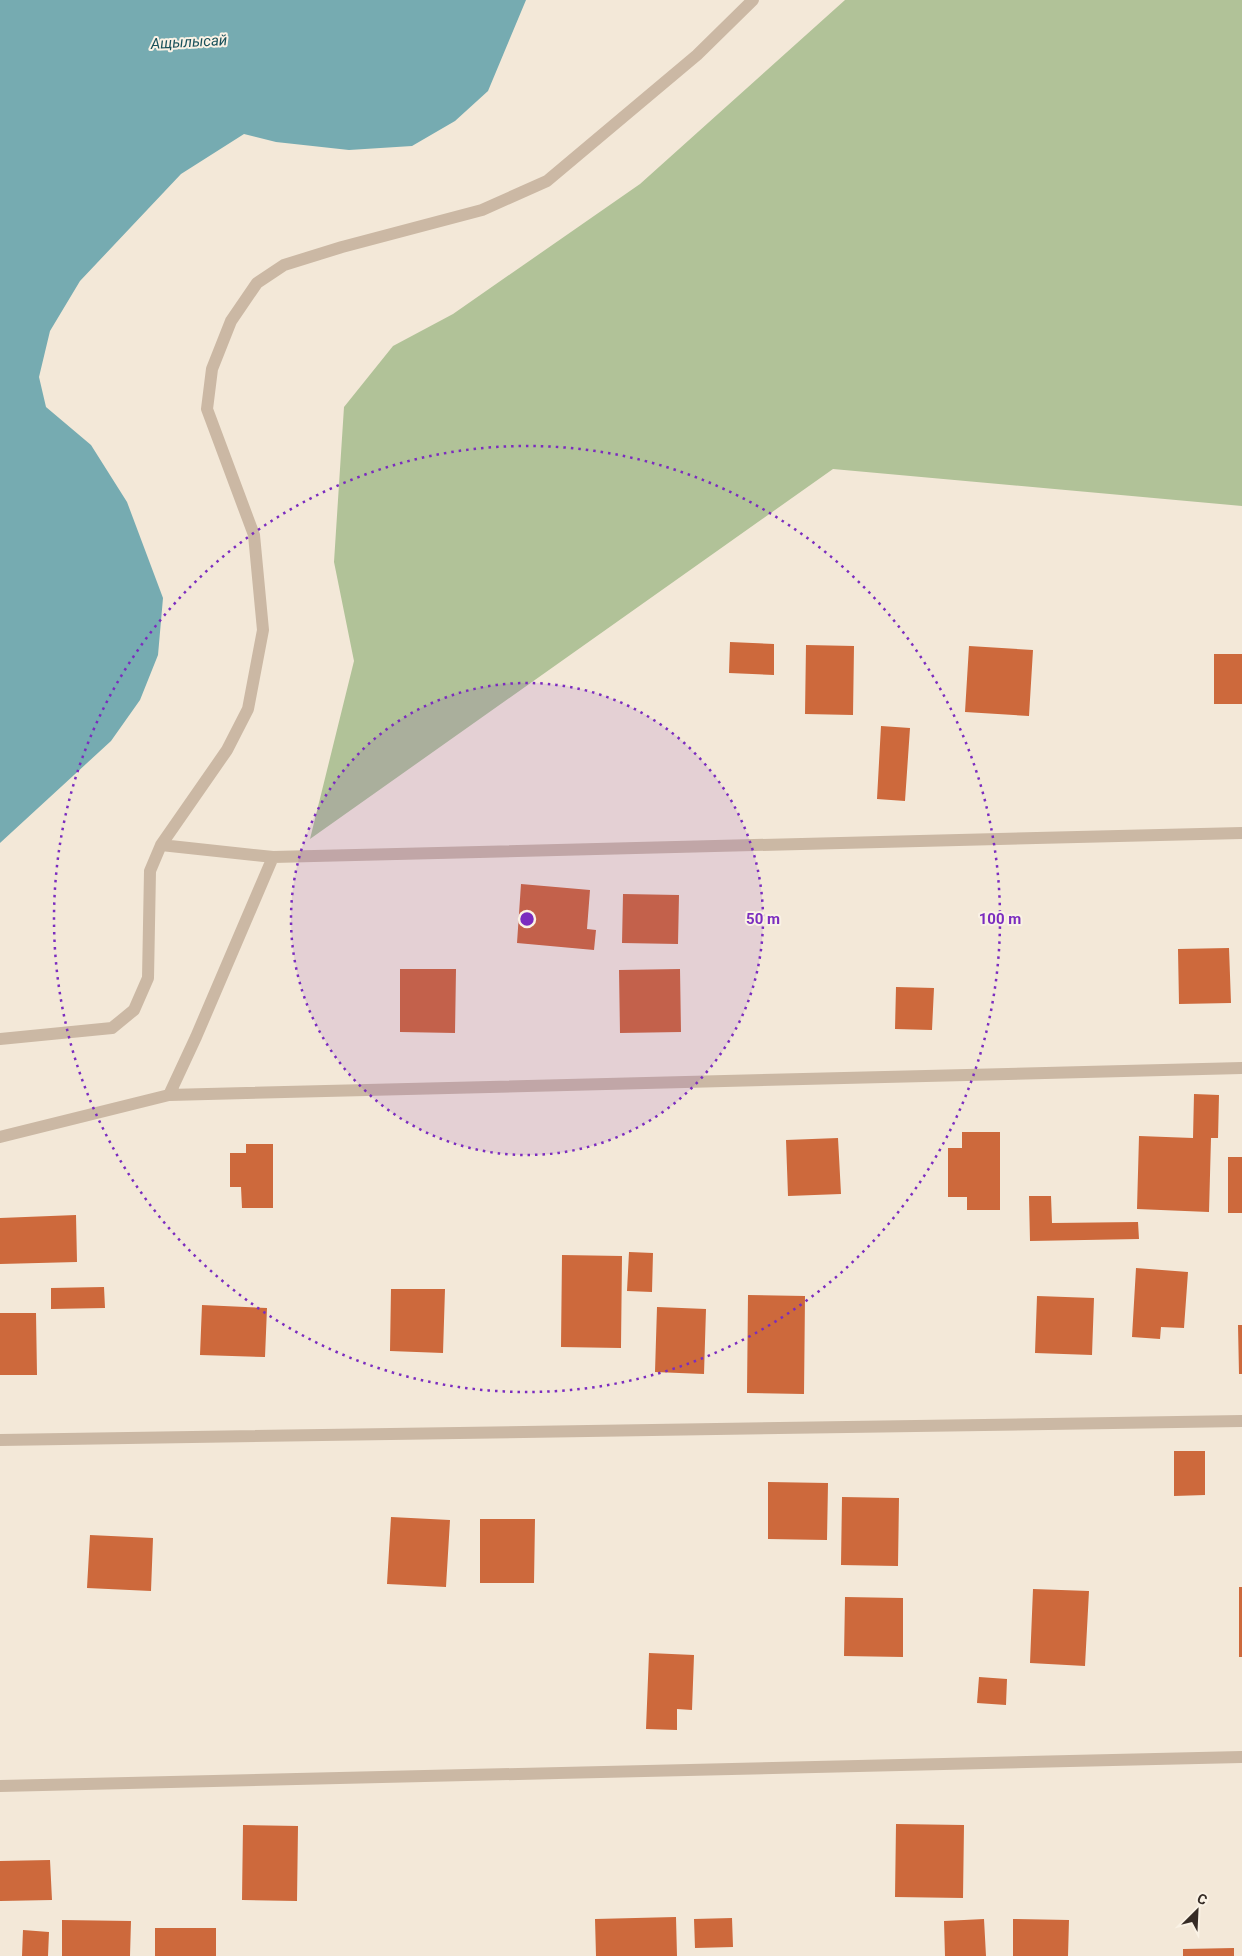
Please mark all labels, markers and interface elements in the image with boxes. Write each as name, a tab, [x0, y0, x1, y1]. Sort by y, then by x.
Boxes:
water label: Ащылысай	[149, 31, 228, 53]
centre of rings	[518, 910, 536, 928]
text: 50 m	[746, 910, 780, 928]
text: 100 m	[979, 910, 1021, 928]
north arrow	[1172, 1886, 1222, 1936]
text: С	[1195, 1890, 1210, 1908]

